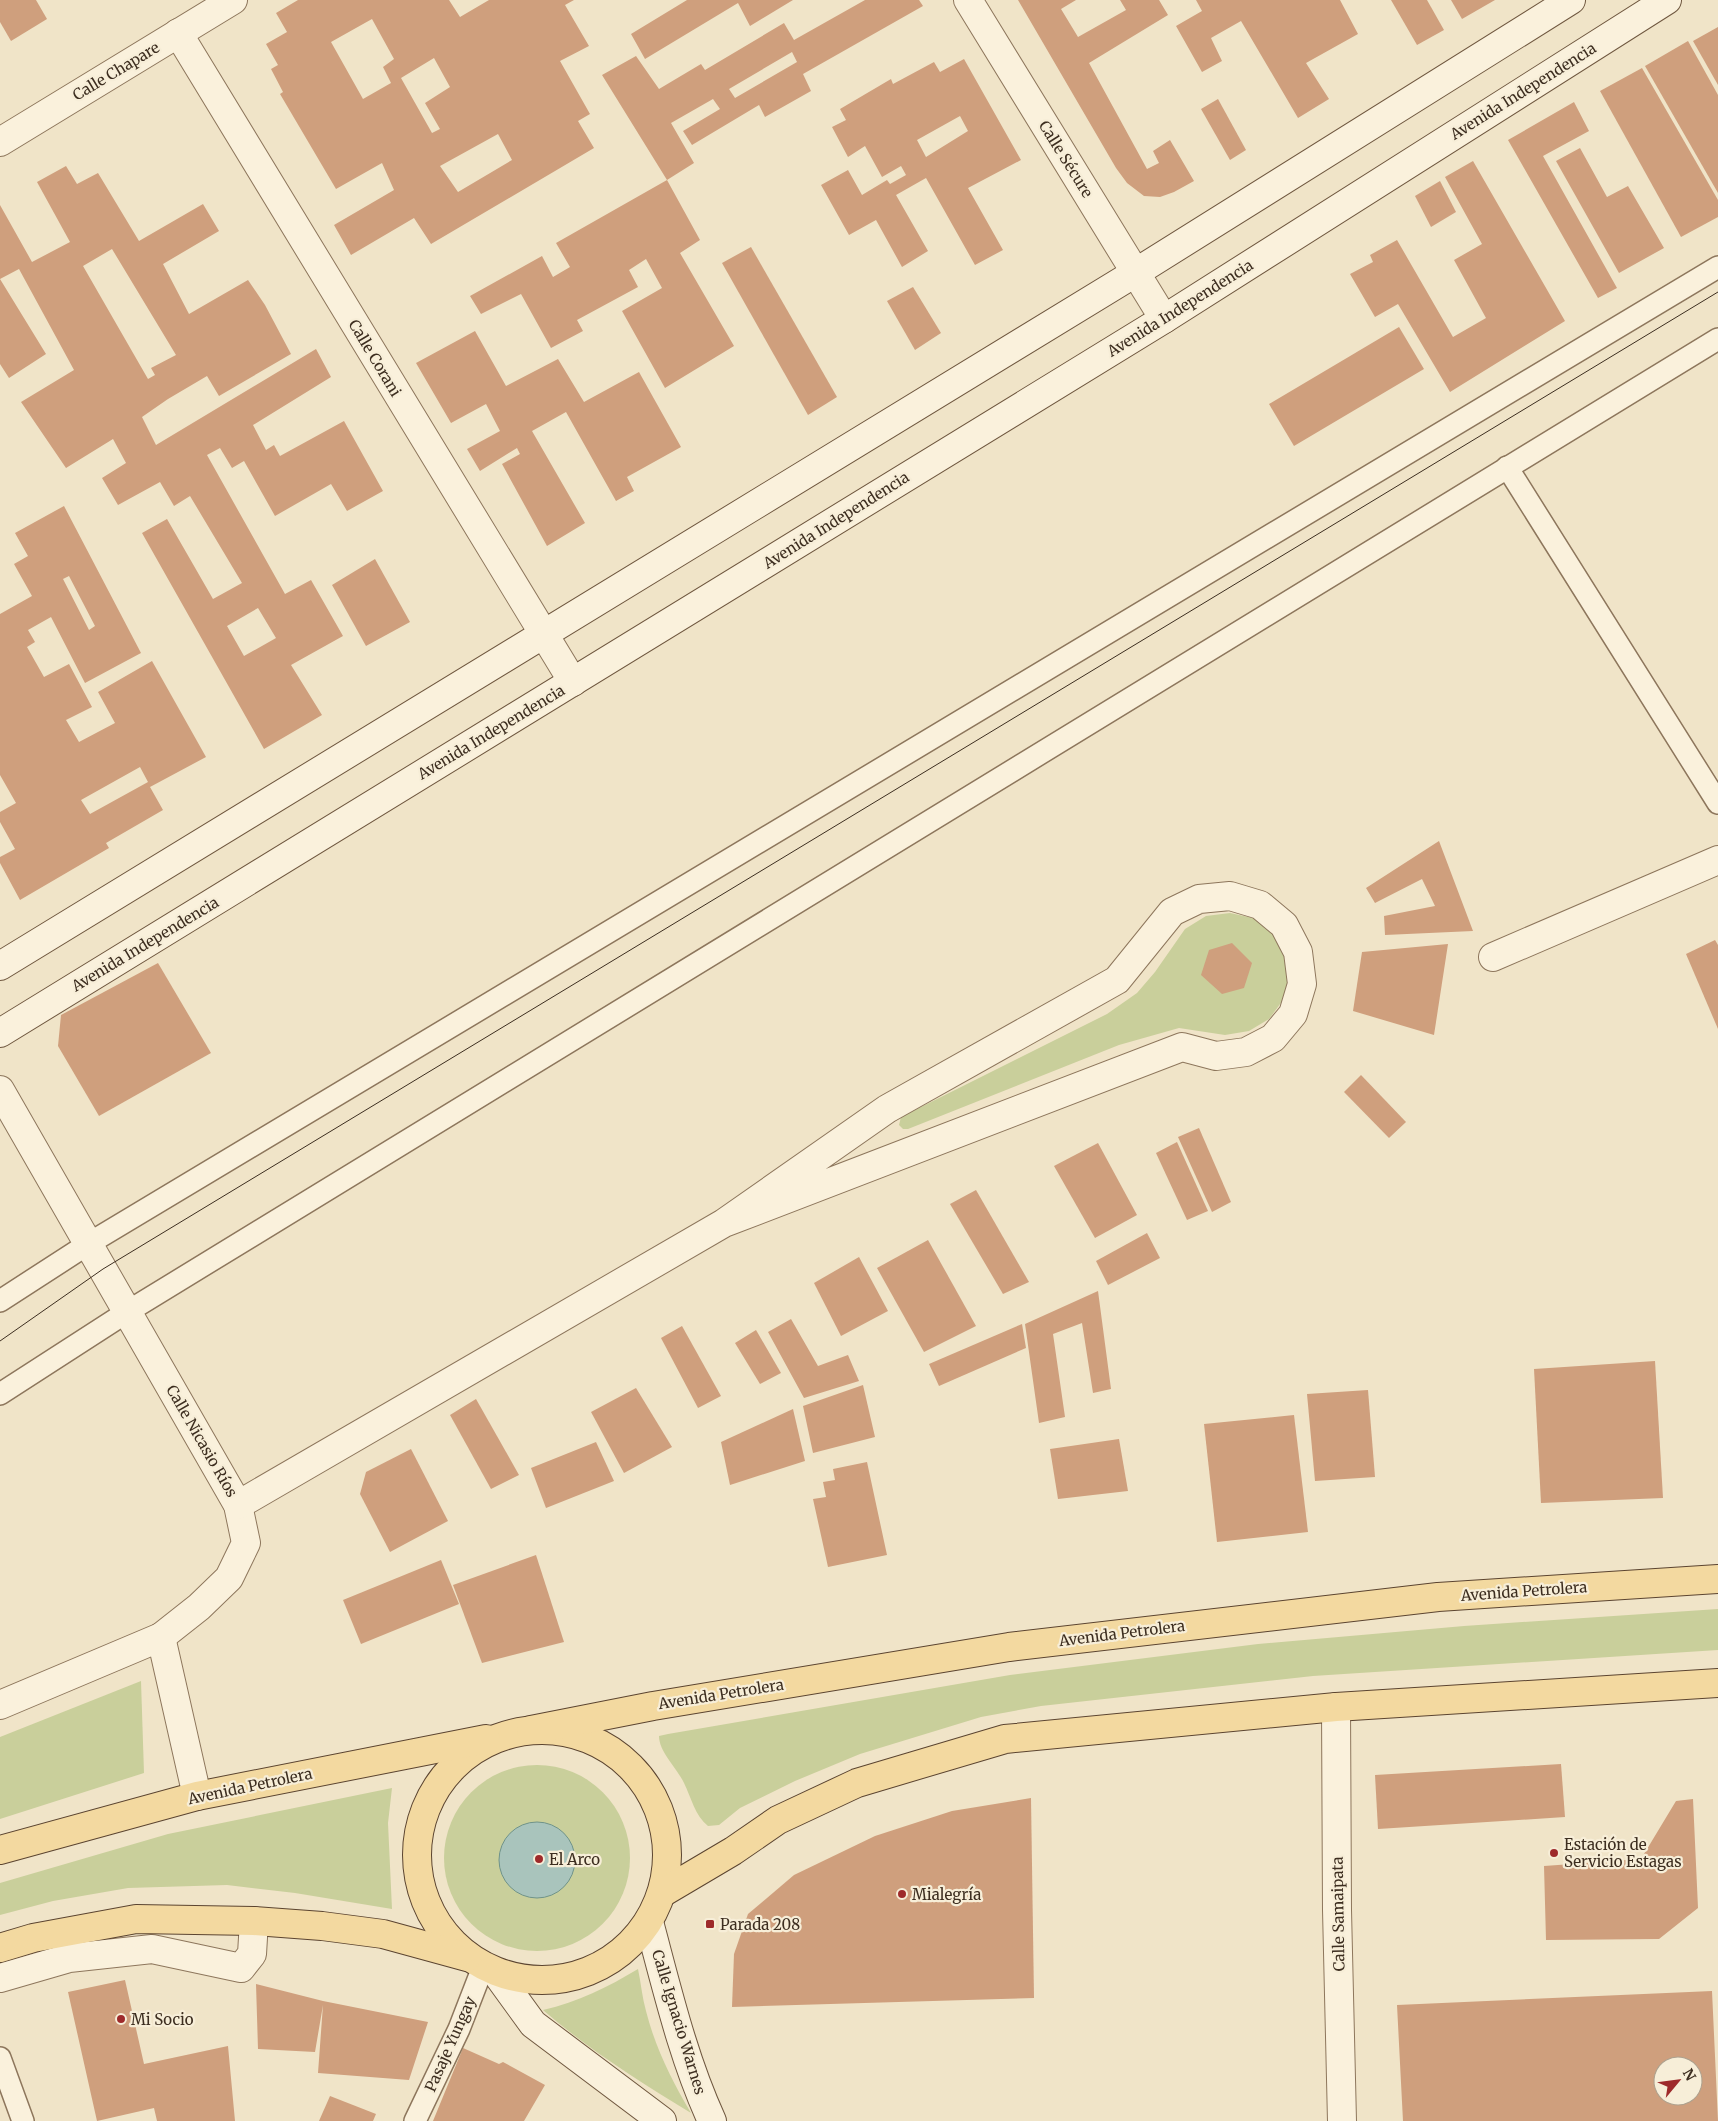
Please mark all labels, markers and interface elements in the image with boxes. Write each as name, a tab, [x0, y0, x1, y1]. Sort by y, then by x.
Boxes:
street label: Calle Chapare	[69, 38, 163, 104]
street label: Avenida Independencia	[1446, 38, 1599, 144]
street label: Calle Sécure	[1035, 117, 1097, 201]
street label: Avenida Independencia	[1103, 255, 1256, 361]
street label: Calle Corani	[345, 316, 405, 400]
street label: Avenida Independencia	[759, 467, 912, 573]
street label: Avenida Independencia	[413, 681, 568, 784]
street label: Avenida Independencia	[67, 893, 222, 996]
street label: Calle Nicasio Ríos	[162, 1382, 242, 1500]
street label: Avenida Petrolera	[1459, 1577, 1588, 1605]
street label: Avenida Petrolera	[1057, 1616, 1186, 1650]
street label: Avenida Petrolera	[656, 1675, 785, 1713]
street label: Avenida Petrolera	[185, 1764, 314, 1809]
place label: Estación de Servicio Estagas	[1564, 1835, 1682, 1871]
marker: Estación de Servicio Estagas	[1548, 1847, 1560, 1859]
place label: El Arco	[549, 1850, 600, 1869]
marker: El Arco	[533, 1853, 545, 1865]
street label: Calle Samaipata	[1327, 1856, 1349, 1972]
place label: Mialegría	[912, 1885, 981, 1904]
marker: Mialegría	[896, 1888, 908, 1900]
place label: Parada 208	[720, 1915, 800, 1934]
marker: Parada 208	[704, 1918, 716, 1930]
street label: Calle Ignacio Warnes	[648, 1947, 710, 2097]
street label: Pasaje Yungay	[420, 1993, 480, 2095]
place label: Mi Socio	[131, 2010, 194, 2029]
marker: Mi Socio	[115, 2013, 127, 2025]
north arrow	[1653, 2056, 1703, 2106]
text: N	[1679, 2065, 1700, 2084]

